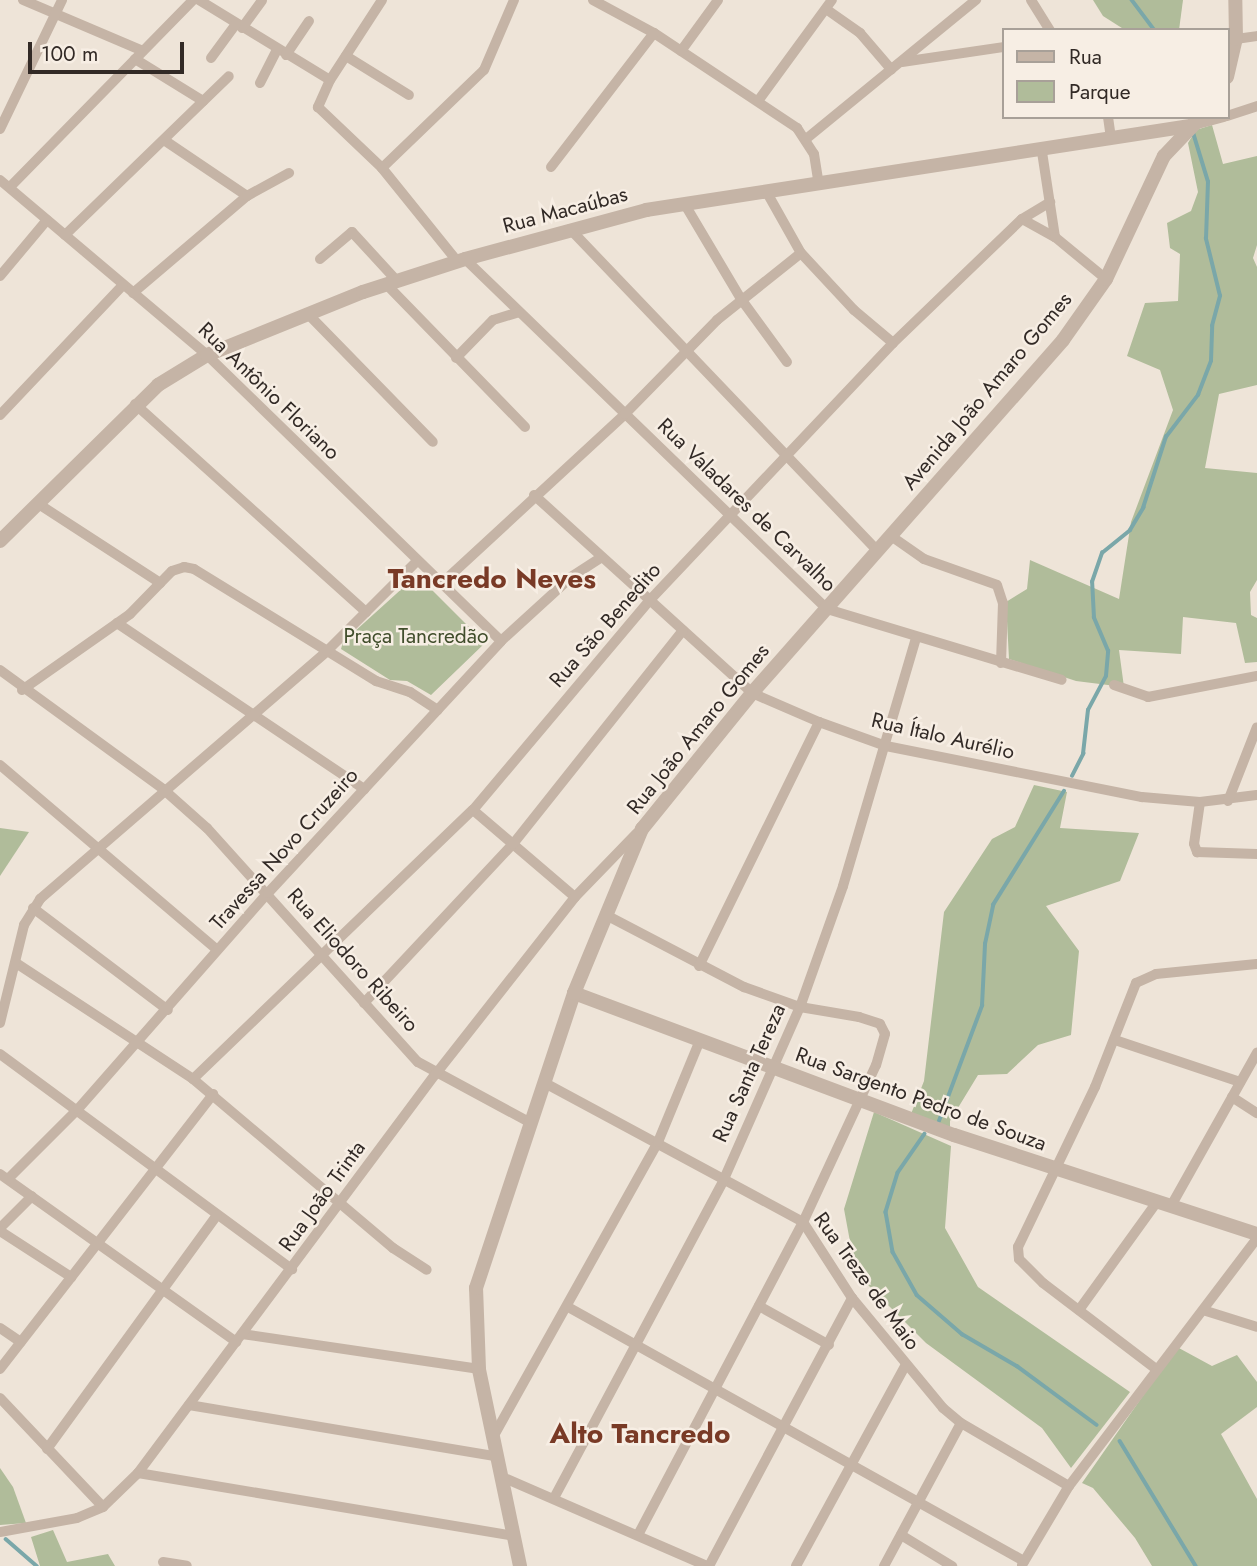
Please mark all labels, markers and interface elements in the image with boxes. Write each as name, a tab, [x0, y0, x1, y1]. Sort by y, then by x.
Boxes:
scale bar	[32, 28, 187, 72]
legend	[1002, 28, 1229, 119]
text: 100 m	[41, 39, 98, 69]
text: Rua	[1069, 42, 1102, 72]
text: Parque	[1069, 77, 1131, 107]
street label: Rua Macaúbas	[500, 181, 630, 239]
street label: Avenida João Amaro Gomes	[897, 287, 1077, 495]
street label: Rua Antônio Floriano	[193, 317, 345, 465]
street label: Rua Valadares de Carvalho	[652, 413, 842, 597]
street label: Rua São Benedito	[544, 558, 666, 692]
district label: Tancredo Neves	[388, 562, 596, 596]
park label: Praça Tancredão	[344, 623, 488, 649]
street label: Rua João Amaro Gomes	[621, 639, 775, 819]
street label: Rua Ítalo Aurélio	[869, 707, 1017, 765]
street label: Travessa Novo Cruzeiro	[205, 763, 363, 935]
street label: Rua Eliodoro Ribeiro	[282, 883, 424, 1037]
street label: Rua Santa Tereza	[707, 1000, 791, 1146]
street label: Rua Sargento Pedro de Souza	[792, 1042, 1050, 1156]
street label: Rua João Trinta	[273, 1136, 371, 1256]
street label: Rua Treze de Maio	[809, 1207, 925, 1355]
district label: Alto Tancredo	[550, 1417, 730, 1451]

